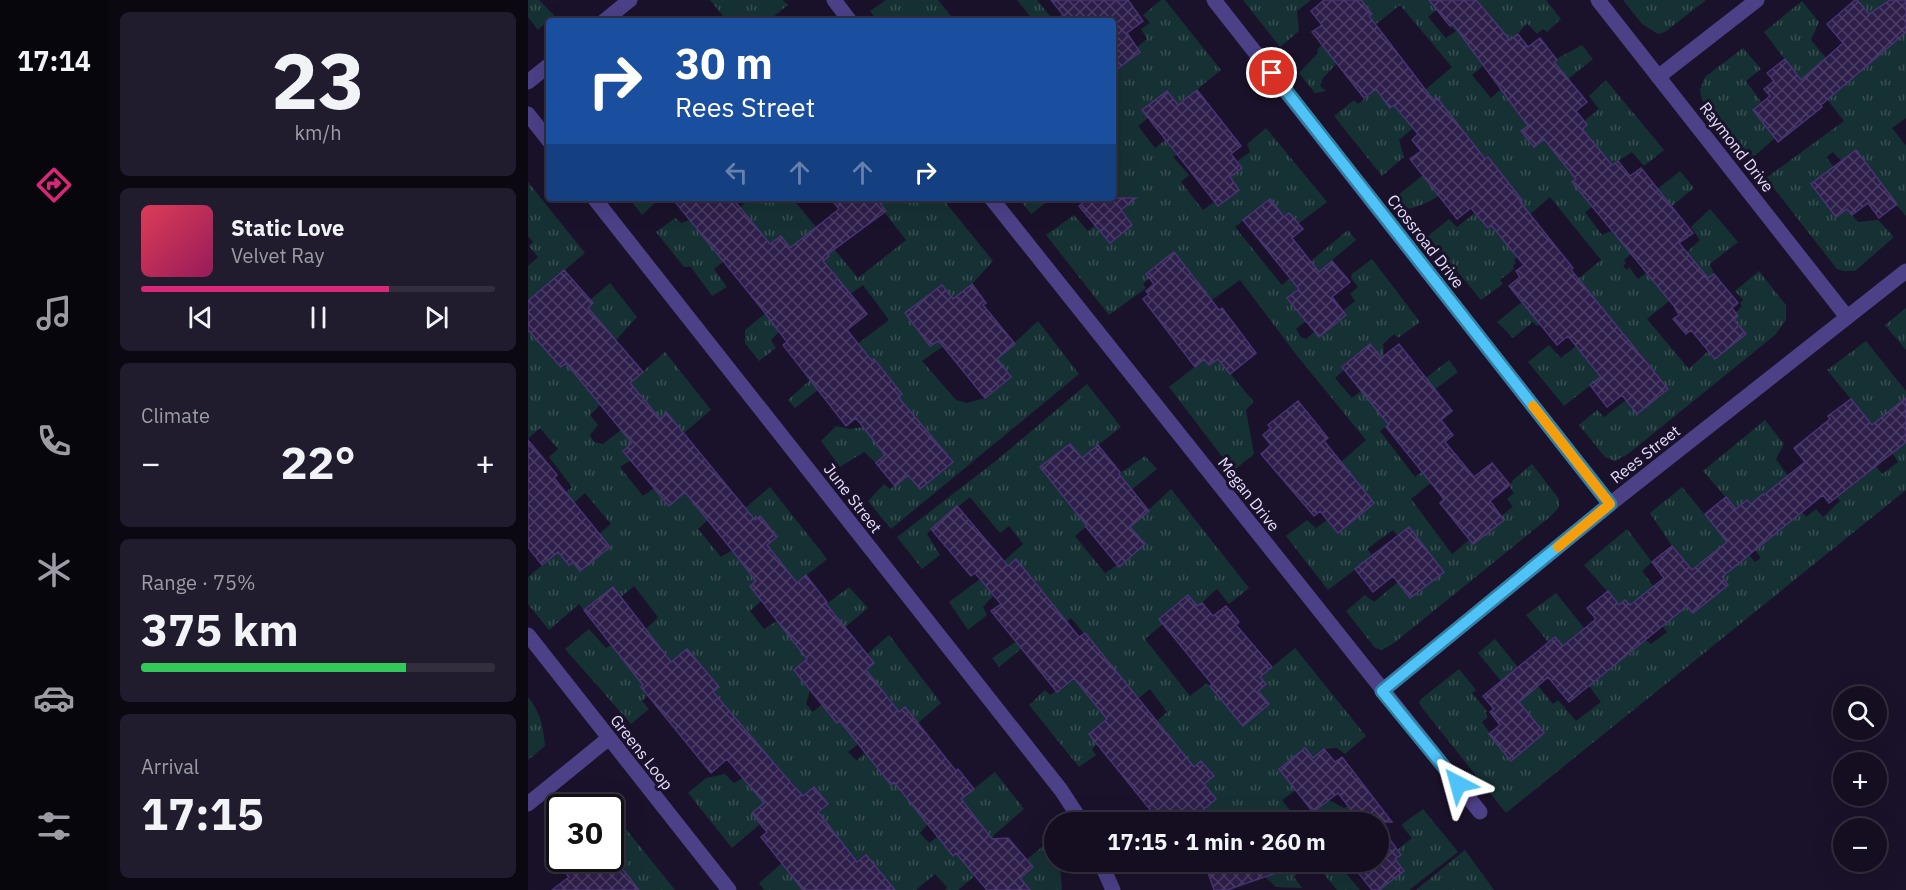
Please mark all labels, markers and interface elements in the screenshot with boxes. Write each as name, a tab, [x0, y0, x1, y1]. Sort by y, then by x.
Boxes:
text: 23	[271, 29, 365, 130]
text: 30 m	[675, 36, 773, 91]
icon: right	[576, 42, 654, 120]
text: 17:14	[17, 43, 91, 78]
pin	[1246, 47, 1297, 98]
icon: arrive	[1255, 56, 1288, 89]
text: Rees Street	[675, 89, 815, 124]
street label: Raymond Drive	[1696, 98, 1778, 196]
text: km/h	[294, 119, 342, 146]
icon: left	[720, 156, 753, 189]
icon: ahead	[783, 156, 816, 189]
icon: ahead	[846, 156, 879, 189]
icon: right	[909, 156, 942, 189]
icon: directions	[33, 164, 75, 206]
street label: Crossroad Drive	[1383, 190, 1469, 292]
text: Static Love	[231, 213, 344, 242]
text: Velvet Ray	[231, 242, 324, 269]
icon: music	[33, 292, 75, 334]
icon: previous	[184, 301, 217, 334]
icon: pause	[302, 301, 335, 334]
icon: next	[420, 301, 453, 334]
text: Climate	[141, 402, 210, 429]
icon: phone	[33, 420, 75, 462]
street label: Rees Street	[1606, 421, 1684, 487]
text: 22°	[280, 433, 356, 491]
text: −	[141, 441, 161, 484]
text: +	[475, 441, 495, 484]
street label: Megan Drive	[1214, 453, 1284, 535]
street label: June Street	[820, 459, 886, 537]
icon: climate	[33, 549, 75, 591]
text: Range · 75%	[141, 569, 256, 596]
text: 375 km	[141, 600, 299, 658]
icon: car	[33, 677, 75, 719]
map controls	[1833, 686, 1887, 872]
button: search	[1833, 686, 1887, 740]
street label: Greens Loop	[606, 710, 678, 794]
position arrow	[1426, 752, 1490, 816]
button: +	[1833, 752, 1887, 806]
text: Arrival	[141, 753, 199, 780]
text: 17:15	[141, 784, 264, 842]
speed limit sign: 30	[546, 794, 624, 872]
icon: filters	[33, 805, 75, 847]
button: −	[1833, 818, 1887, 872]
text: 17:15 · 1 min · 260 m	[1107, 827, 1326, 856]

